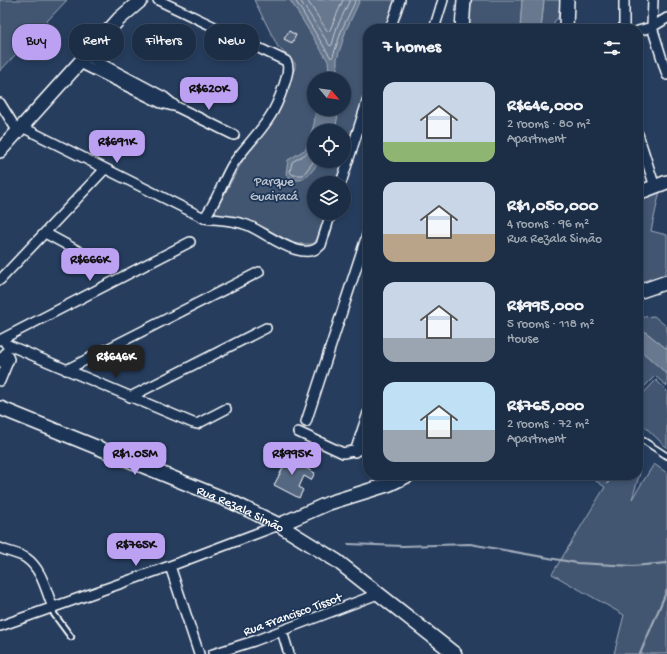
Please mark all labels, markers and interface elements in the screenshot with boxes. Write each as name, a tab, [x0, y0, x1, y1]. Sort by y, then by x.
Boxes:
chip: Buy	[12, 24, 61, 60]
chip: Rent	[69, 24, 124, 60]
chip: Filters	[132, 24, 196, 60]
chip: New	[204, 24, 259, 60]
icon: filters	[601, 37, 623, 59]
text: 7 homes	[383, 38, 441, 58]
north arrow	[307, 72, 351, 116]
map controls	[307, 72, 351, 220]
pin: R$620K	[176, 77, 242, 111]
text: R$620K	[189, 82, 229, 97]
text: R$646,000	[507, 97, 583, 117]
icon: home	[415, 98, 463, 146]
text: 2 rooms · 80 m²	[507, 117, 591, 132]
button: locate	[307, 124, 351, 168]
pin: R$691K	[84, 130, 150, 164]
text: Apartment	[507, 132, 566, 147]
text: R$691K	[98, 135, 136, 150]
park label: Parque Guairacá	[250, 175, 299, 205]
button: layers	[307, 176, 351, 220]
text: R$1,050,000	[507, 197, 598, 217]
icon: home	[415, 198, 463, 246]
text: 4 rooms · 96 m²	[507, 217, 589, 232]
text: Rua Rezala Simão	[507, 232, 602, 247]
pin: R$666K	[57, 248, 123, 282]
text: R$666K	[70, 253, 110, 268]
text: R$995,000	[507, 297, 584, 317]
icon: home	[415, 298, 463, 346]
text: 5 rooms · 118 m²	[507, 317, 594, 332]
text: House	[507, 332, 539, 347]
pin: R$646K	[83, 345, 149, 379]
text: R$646K	[96, 350, 136, 365]
text: R$765,000	[507, 397, 584, 417]
icon: home	[415, 398, 463, 446]
text: 2 rooms · 72 m²	[507, 417, 589, 432]
text: Apartment	[507, 432, 566, 447]
pin: R$1.05M	[98, 442, 172, 476]
pin: R$995K	[259, 442, 325, 476]
text: R$1.05M	[112, 447, 158, 462]
text: R$995K	[272, 447, 312, 462]
street label: Rua Rezala Simão	[194, 484, 287, 537]
pin: R$765K	[103, 533, 169, 567]
text: R$765K	[116, 538, 156, 553]
street label: Rua Francisco Tissot	[242, 590, 346, 640]

